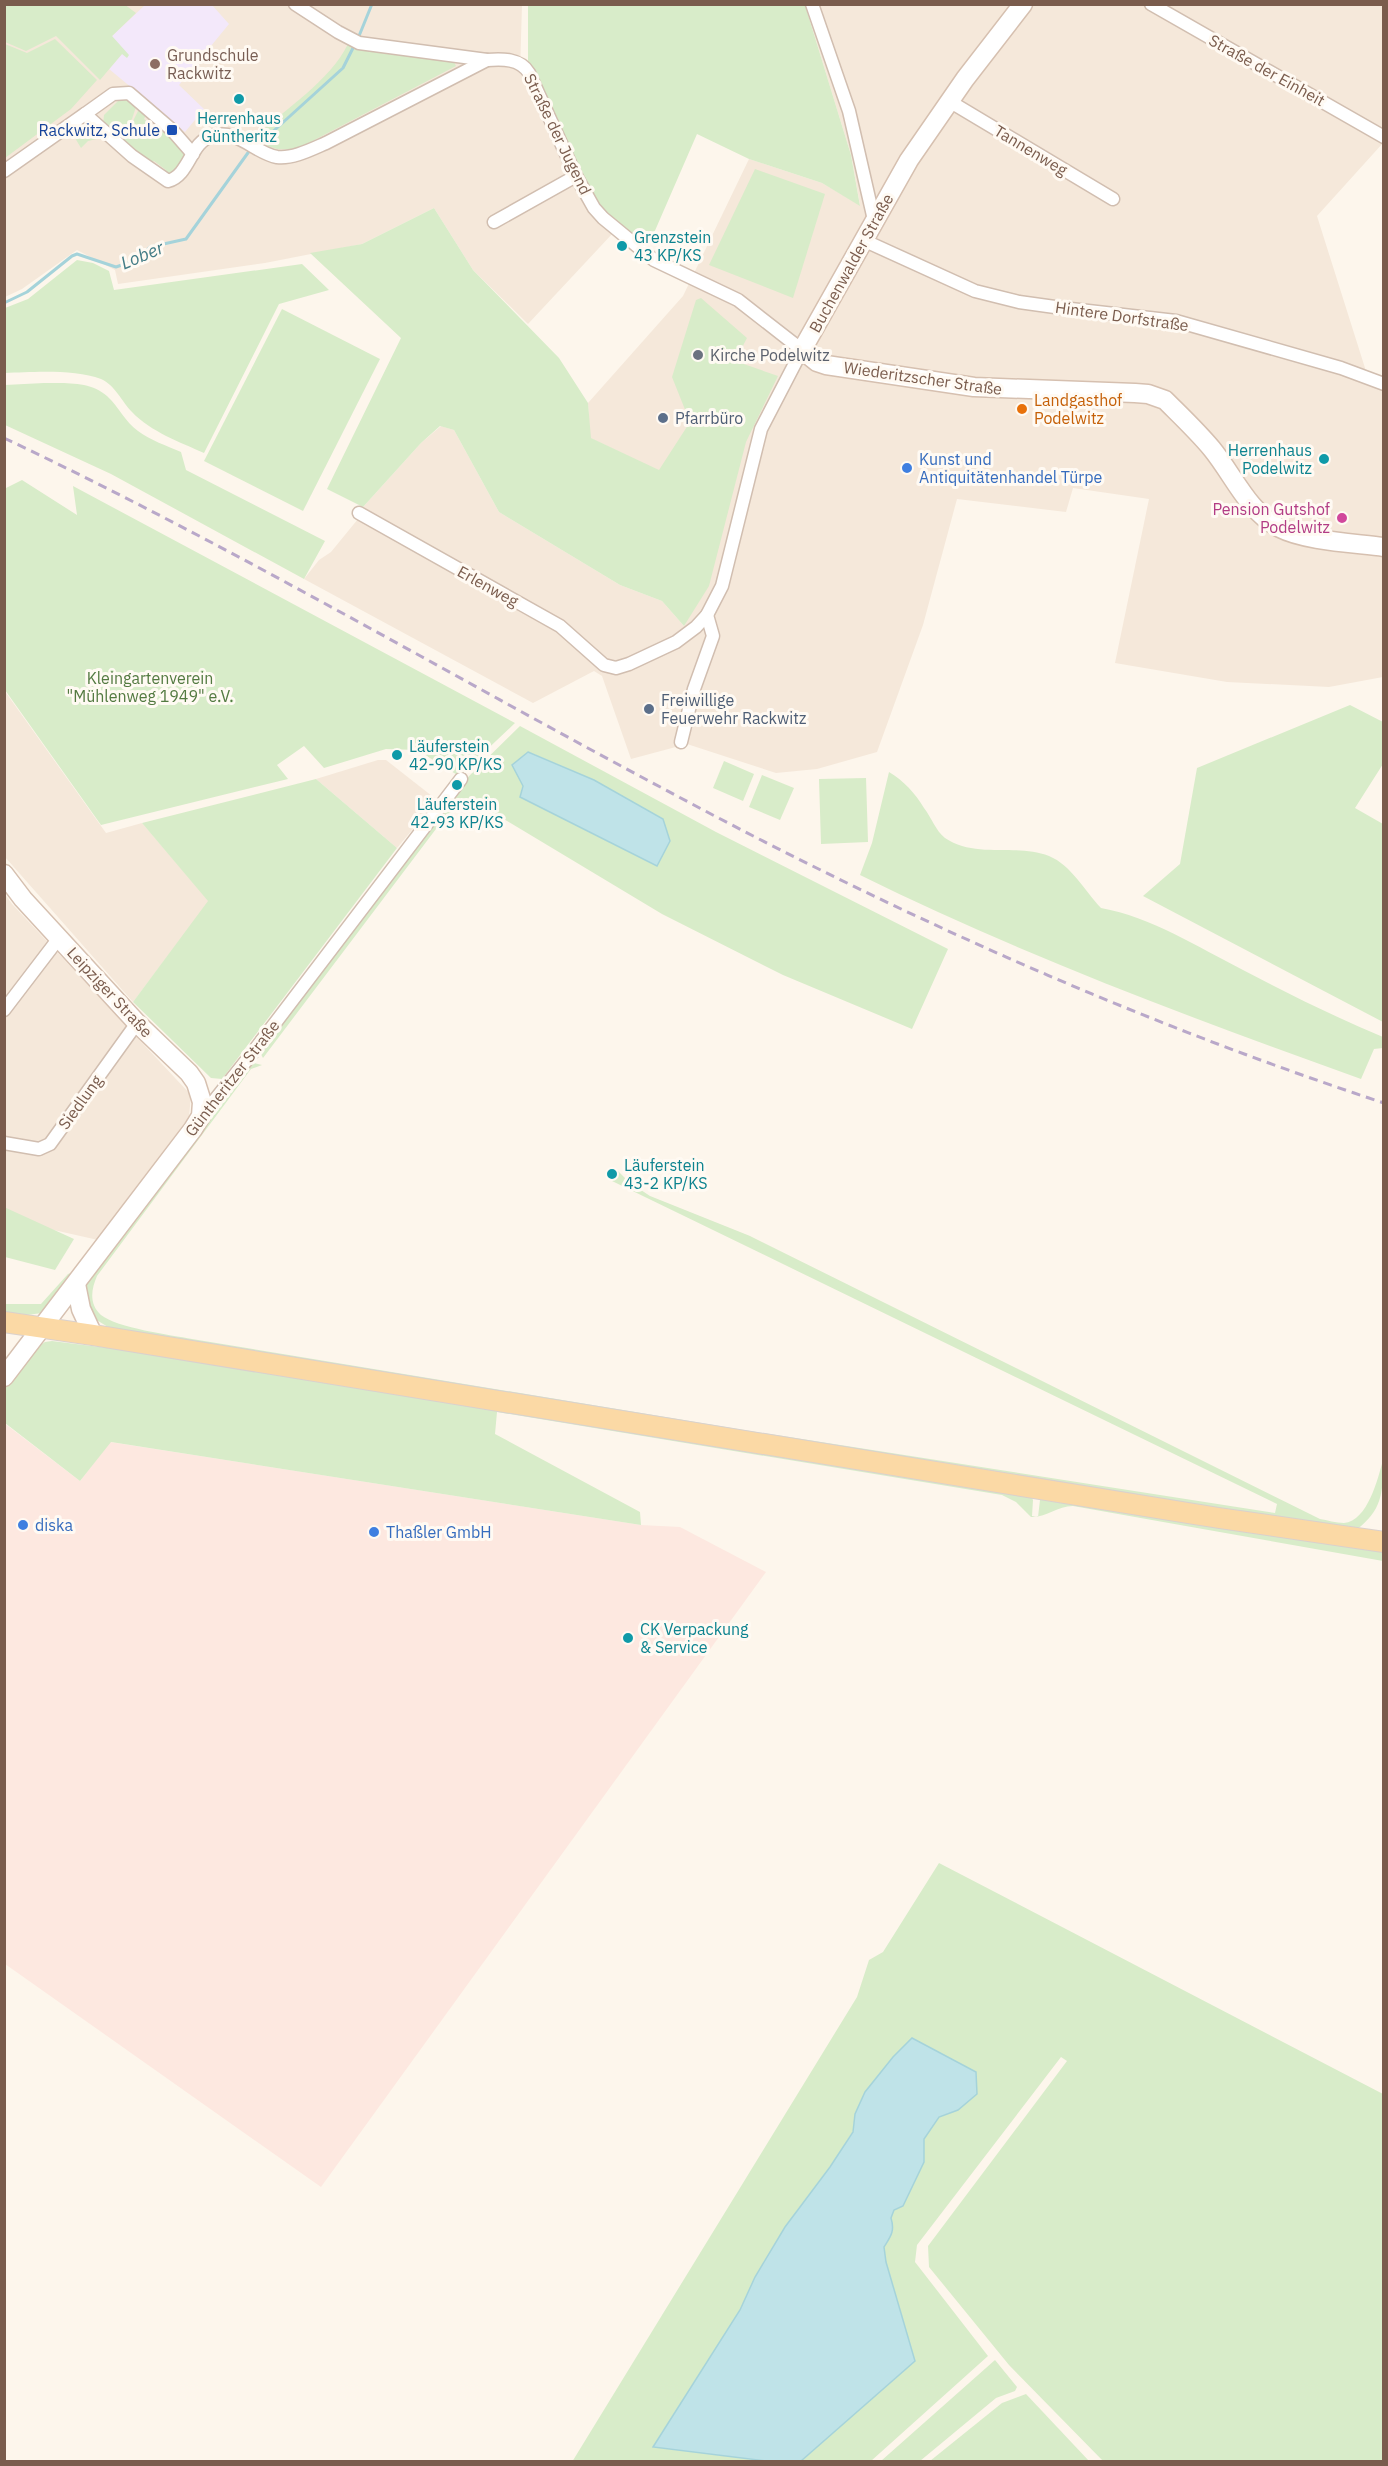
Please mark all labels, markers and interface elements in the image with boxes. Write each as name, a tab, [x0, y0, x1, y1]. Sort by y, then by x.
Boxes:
street label: Straße der Einheit	[1205, 30, 1329, 110]
place label: Grundschule Rackwitz	[167, 45, 259, 83]
marker: Grundschule Rackwitz	[148, 57, 162, 71]
street label: Straße der Jugend	[520, 70, 596, 198]
marker: Herrenhaus Güntheritz	[232, 92, 246, 106]
place label: Herrenhaus Güntheritz	[197, 108, 281, 146]
place label: Rackwitz, Schule	[39, 120, 160, 140]
street label: Tannenweg	[991, 120, 1072, 180]
marker: Rackwitz, Schule	[165, 123, 179, 137]
street label: Buchenwalder Straße	[805, 190, 898, 336]
place label: Grenzstein 43 KP/KS	[634, 227, 711, 265]
water label: Lober	[117, 236, 167, 274]
marker: Grenzstein 43 KP/KS	[615, 239, 629, 253]
street label: Hintere Dorfstraße	[1054, 297, 1190, 335]
place label: Kirche Podelwitz	[710, 345, 830, 365]
marker: Kirche Podelwitz	[691, 348, 705, 362]
street label: Wiederitzscher Straße	[843, 357, 1004, 399]
place label: Landgasthof Podelwitz	[1034, 390, 1122, 428]
marker: Landgasthof Podelwitz	[1015, 402, 1029, 416]
place label: Pfarrbüro	[675, 408, 743, 428]
marker: Pfarrbüro	[656, 411, 670, 425]
place label: Herrenhaus Podelwitz	[1228, 440, 1312, 478]
place label: Kunst und Antiquitätenhandel Türpe	[919, 449, 1102, 487]
marker: Herrenhaus Podelwitz	[1317, 452, 1331, 466]
marker: Kunst und Antiquitätenhandel Türpe	[900, 461, 914, 475]
place label: Pension Gutshof Podelwitz	[1212, 499, 1330, 537]
marker: Pension Gutshof Podelwitz	[1335, 511, 1349, 525]
street label: Erlenweg	[454, 561, 523, 611]
park label: Kleingartenverein "Mühlenweg 1949" e.V.	[66, 668, 234, 706]
place label: Freiwillige Feuerwehr Rackwitz	[661, 690, 806, 728]
marker: Freiwillige Feuerwehr Rackwitz	[642, 702, 656, 716]
place label: Läuferstein 42-90 KP/KS	[409, 736, 502, 774]
marker: Läuferstein 42-90 KP/KS	[390, 748, 404, 762]
marker: Läuferstein 42-93 KP/KS	[450, 778, 464, 792]
place label: Läuferstein 42-93 KP/KS	[410, 794, 504, 832]
street label: Leipziger Straße	[63, 943, 157, 1042]
street label: Güntheritzer Straße	[180, 1016, 284, 1140]
street label: Siedlung	[54, 1070, 107, 1133]
place label: Läuferstein 43-2 KP/KS	[624, 1155, 708, 1193]
marker: Läuferstein 43-2 KP/KS	[605, 1167, 619, 1181]
place label: diska	[35, 1515, 73, 1535]
marker: diska	[16, 1518, 30, 1532]
place label: Thaßler GmbH	[386, 1522, 492, 1542]
marker: Thaßler GmbH	[367, 1525, 381, 1539]
place label: CK Verpackung & Service	[640, 1619, 749, 1657]
marker: CK Verpackung & Service	[621, 1631, 635, 1645]

